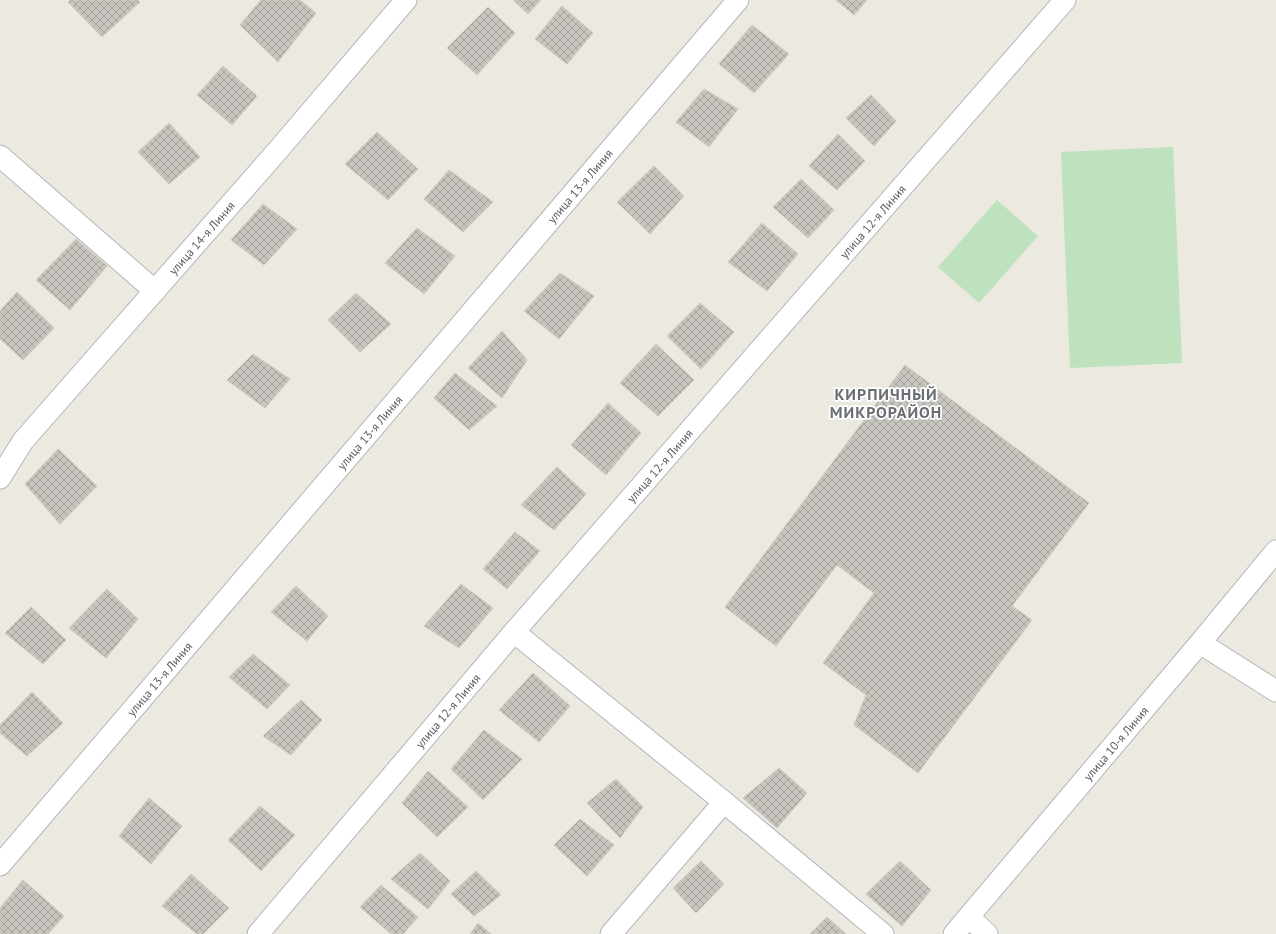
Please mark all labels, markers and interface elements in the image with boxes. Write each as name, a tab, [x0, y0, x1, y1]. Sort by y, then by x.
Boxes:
street label: улица 13-я Линия	[544, 145, 615, 226]
street label: улица 12-я Линия	[836, 181, 908, 261]
street label: улица 14-я Линия	[165, 198, 238, 277]
district label: КИРПИЧНЫЙ МИКРОРАЙОН	[830, 384, 942, 422]
street label: улица 13-я Линия	[333, 392, 405, 472]
street label: улица 12-я Линия	[623, 425, 695, 505]
street label: улица 13-я Линия	[123, 638, 195, 719]
street label: улица 12-я Линия	[412, 670, 483, 751]
street label: улица 10-я Линия	[1080, 703, 1151, 783]

